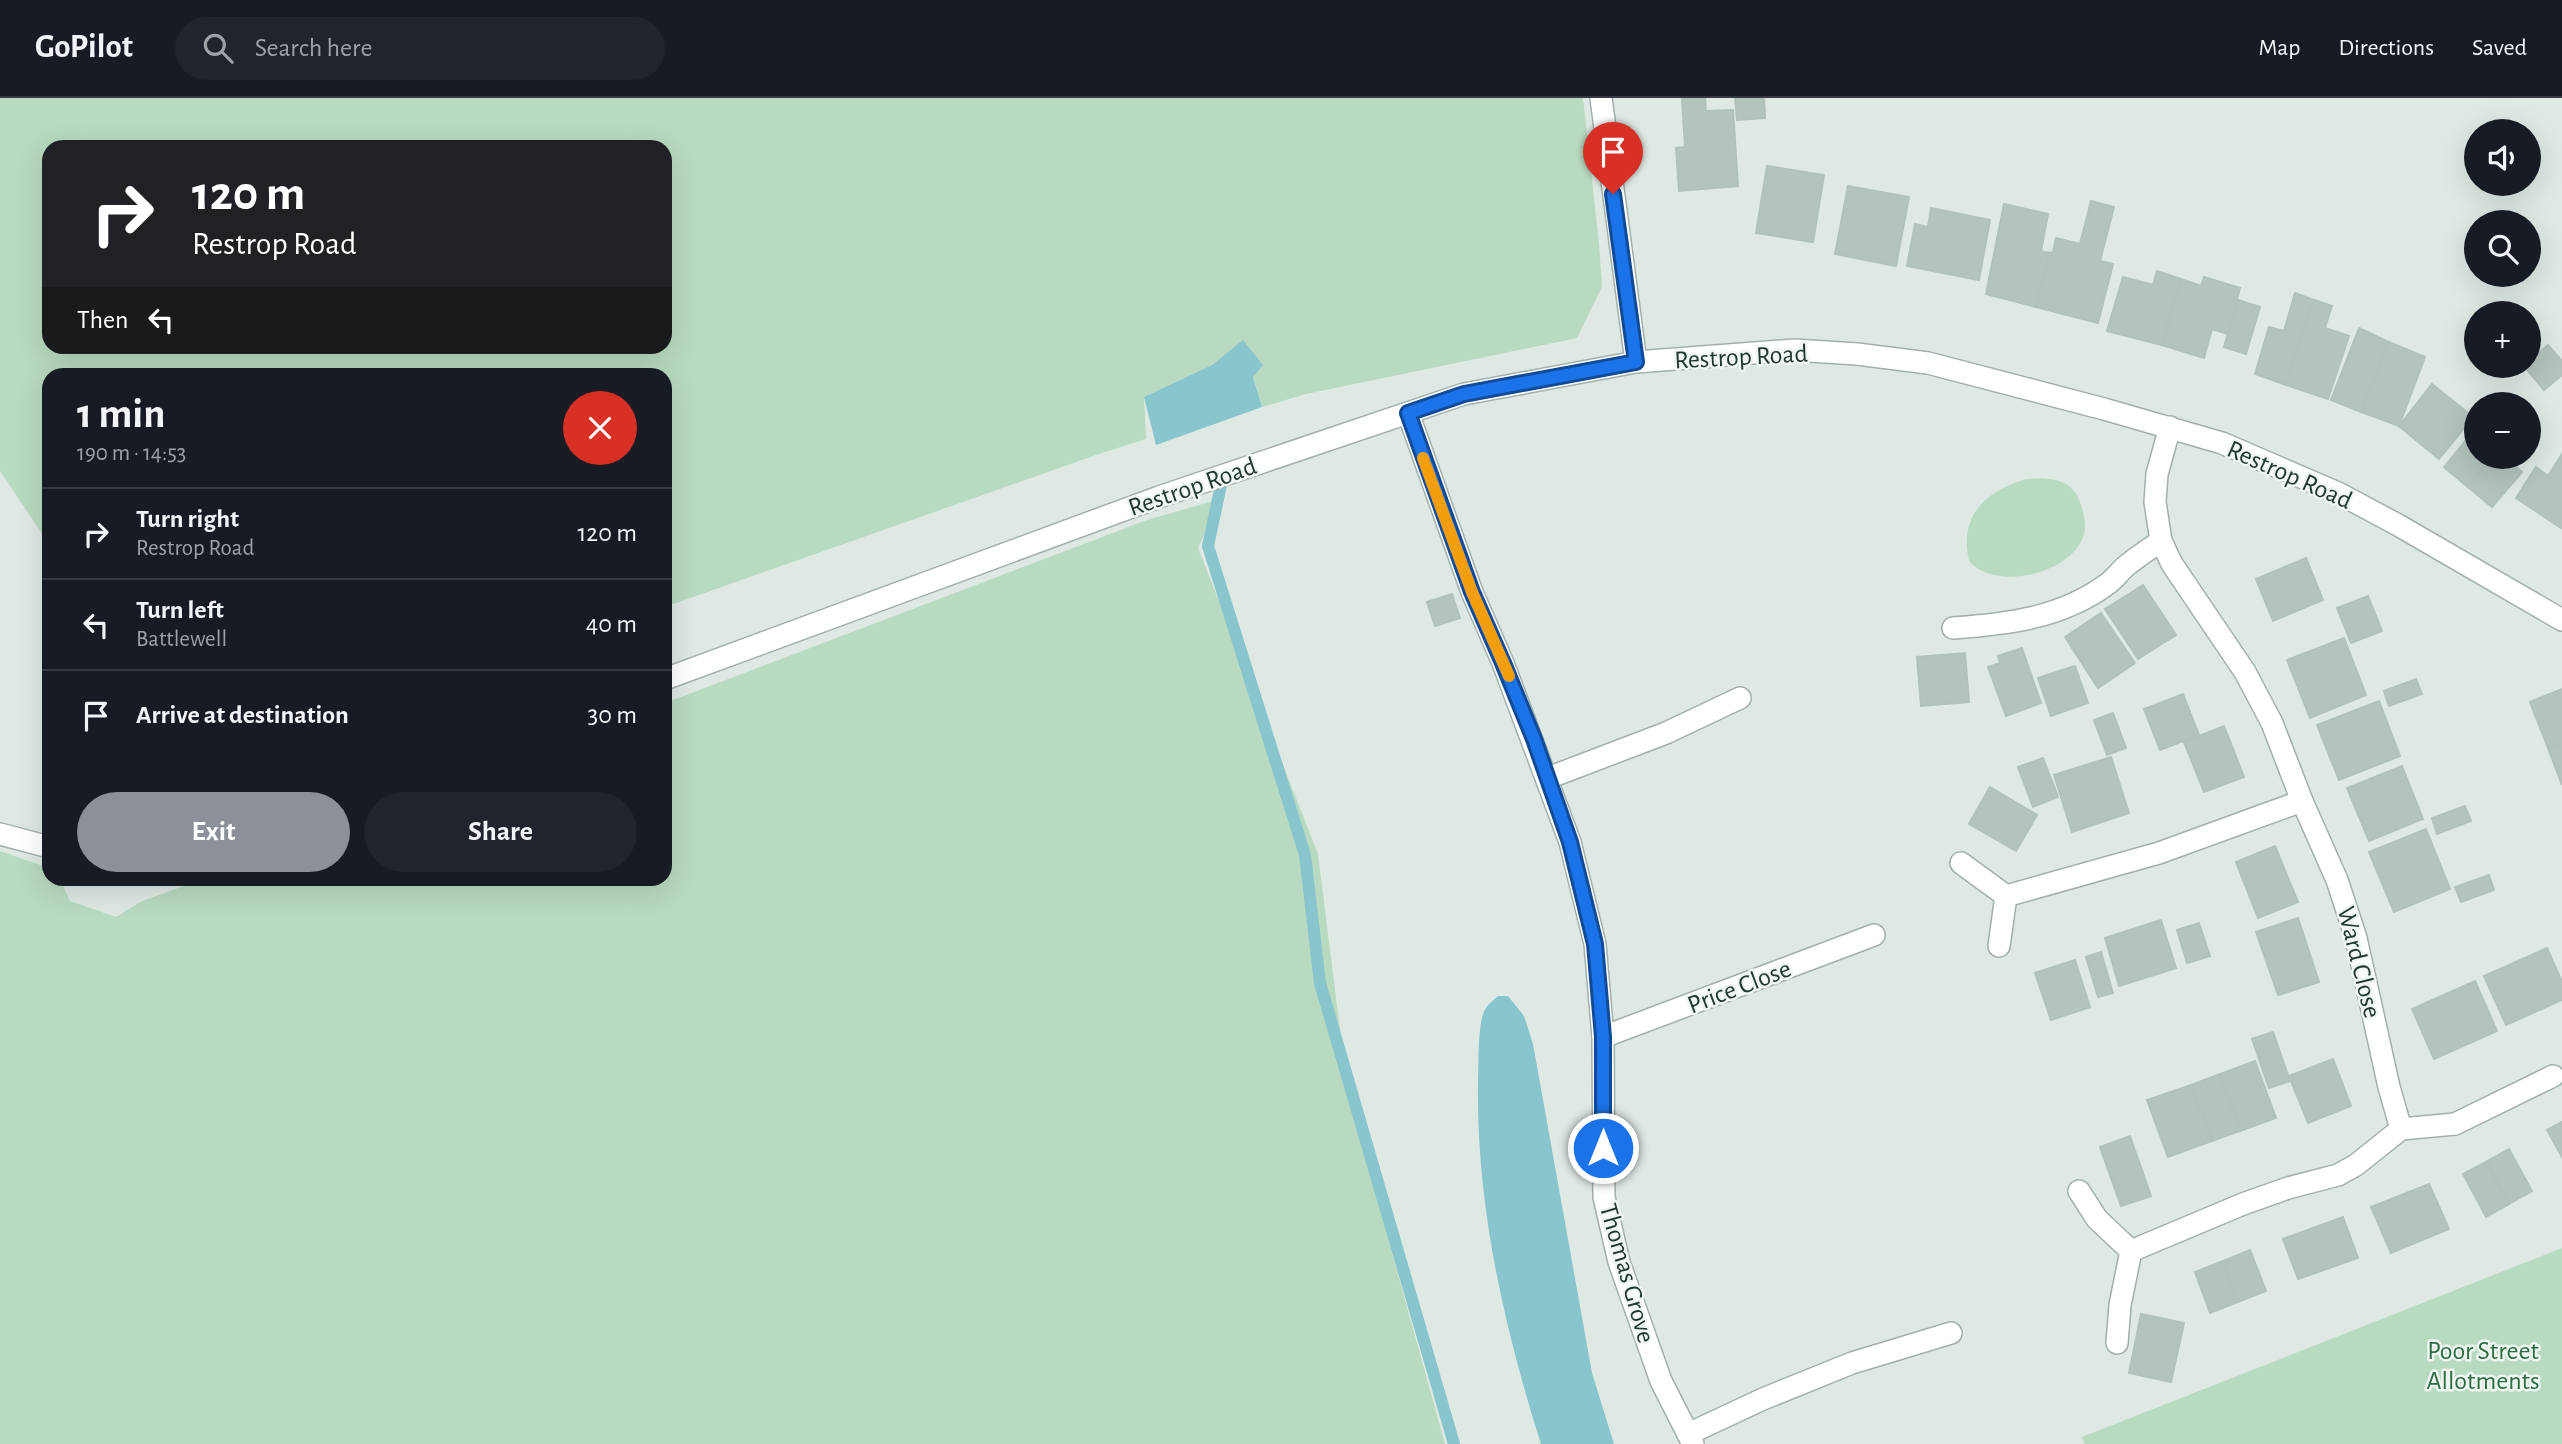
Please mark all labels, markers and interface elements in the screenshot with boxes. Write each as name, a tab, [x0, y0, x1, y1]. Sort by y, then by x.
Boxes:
search box	[175, 17, 665, 80]
icon: search	[199, 29, 237, 67]
text: GoPilot	[35, 31, 133, 64]
text: Search here	[255, 35, 372, 61]
text: Map	[2258, 36, 2300, 60]
text: Directions	[2338, 36, 2434, 60]
text: Saved	[2472, 36, 2527, 60]
map controls	[2464, 119, 2541, 469]
button: sound	[2464, 119, 2541, 196]
pin	[1583, 122, 1643, 194]
icon: arrive	[1594, 133, 1632, 171]
icon: right	[77, 168, 168, 259]
text: 120 m	[192, 170, 305, 219]
button: search	[2464, 210, 2541, 287]
text: Restrop Road	[192, 228, 357, 260]
icon: left	[142, 301, 180, 339]
button: +	[2464, 301, 2541, 378]
text: Then	[77, 307, 128, 333]
street label: Restrop Road	[1674, 341, 1809, 373]
button: close	[563, 391, 637, 465]
button: −	[2464, 392, 2541, 469]
text: 1 min	[77, 393, 166, 435]
street label: Restrop Road	[2223, 436, 2356, 514]
text: 190 m · 14:53	[77, 442, 186, 465]
street label: Restrop Road	[1125, 453, 1260, 521]
text: Turn right	[136, 506, 239, 532]
icon: right	[77, 515, 115, 553]
text: 120 m	[577, 520, 637, 546]
text: Restrop Road	[136, 537, 254, 560]
text: Turn left	[136, 597, 224, 623]
icon: left	[77, 606, 115, 644]
text: 40 m	[586, 611, 637, 637]
text: Battlewell	[136, 628, 227, 651]
icon: arrive	[77, 697, 115, 735]
text: Arrive at destination	[136, 702, 349, 728]
text: 30 m	[587, 702, 637, 728]
button: Exit	[77, 792, 350, 872]
button: Share	[364, 792, 637, 872]
street label: Ward Close	[2333, 904, 2385, 1021]
street label: Price Close	[1684, 955, 1795, 1019]
position arrow	[1566, 1111, 1640, 1185]
street label: Thomas Grove	[1595, 1201, 1659, 1346]
park label: Poor Street Allotments	[2426, 1338, 2540, 1394]

